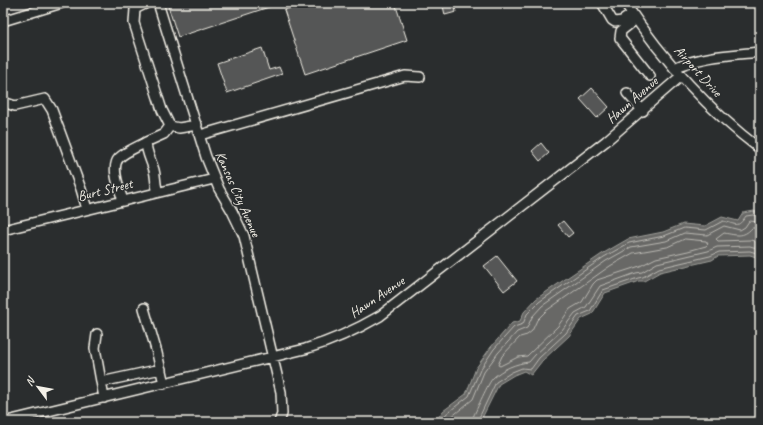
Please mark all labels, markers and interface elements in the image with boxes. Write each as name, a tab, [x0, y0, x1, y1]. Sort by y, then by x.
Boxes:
street label: Airport Drive	[671, 42, 726, 101]
street label: Hawn Avenue	[603, 72, 662, 127]
street label: Kansas City Avenue	[212, 149, 265, 241]
street label: Burt Street	[76, 175, 135, 205]
street label: Hawn Avenue	[346, 272, 409, 322]
north arrow	[18, 367, 58, 407]
text: N	[22, 373, 38, 388]

